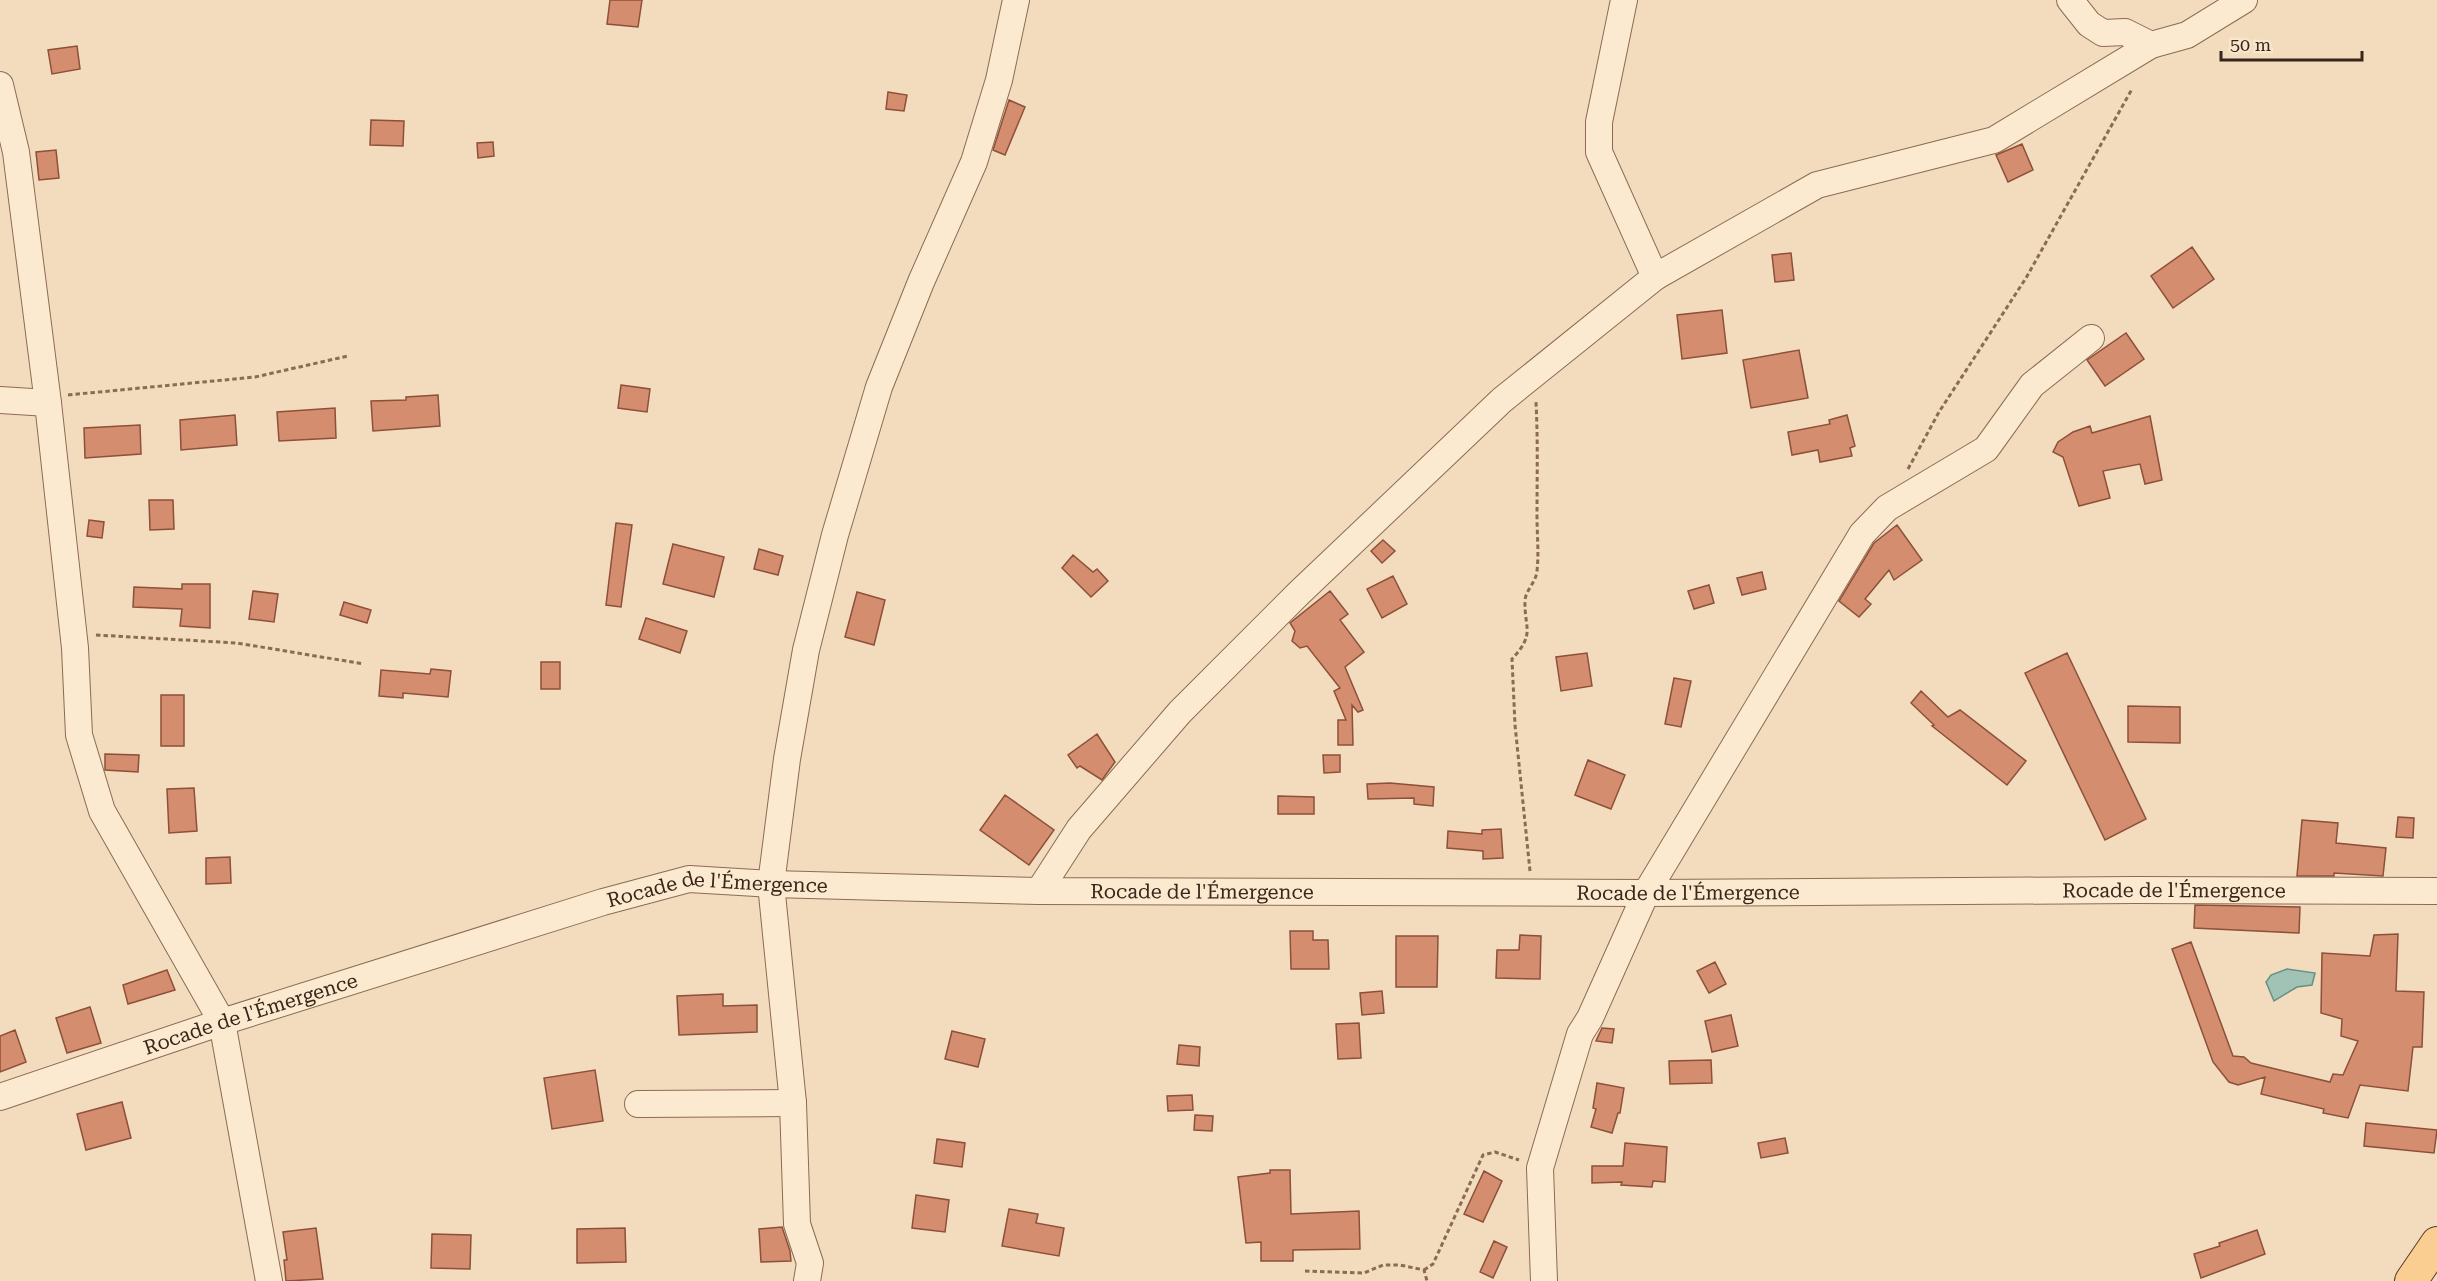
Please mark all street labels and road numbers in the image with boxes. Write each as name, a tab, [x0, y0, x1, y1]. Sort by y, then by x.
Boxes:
street label: Rocade de l'Émergence	[604, 866, 828, 912]
street label: Rocade de l'Émergence	[2062, 878, 2286, 903]
street label: Rocade de l'Émergence	[1090, 879, 1314, 904]
street label: Rocade de l'Émergence	[1576, 880, 1800, 905]
street label: Rocade de l'Émergence	[140, 968, 360, 1060]

